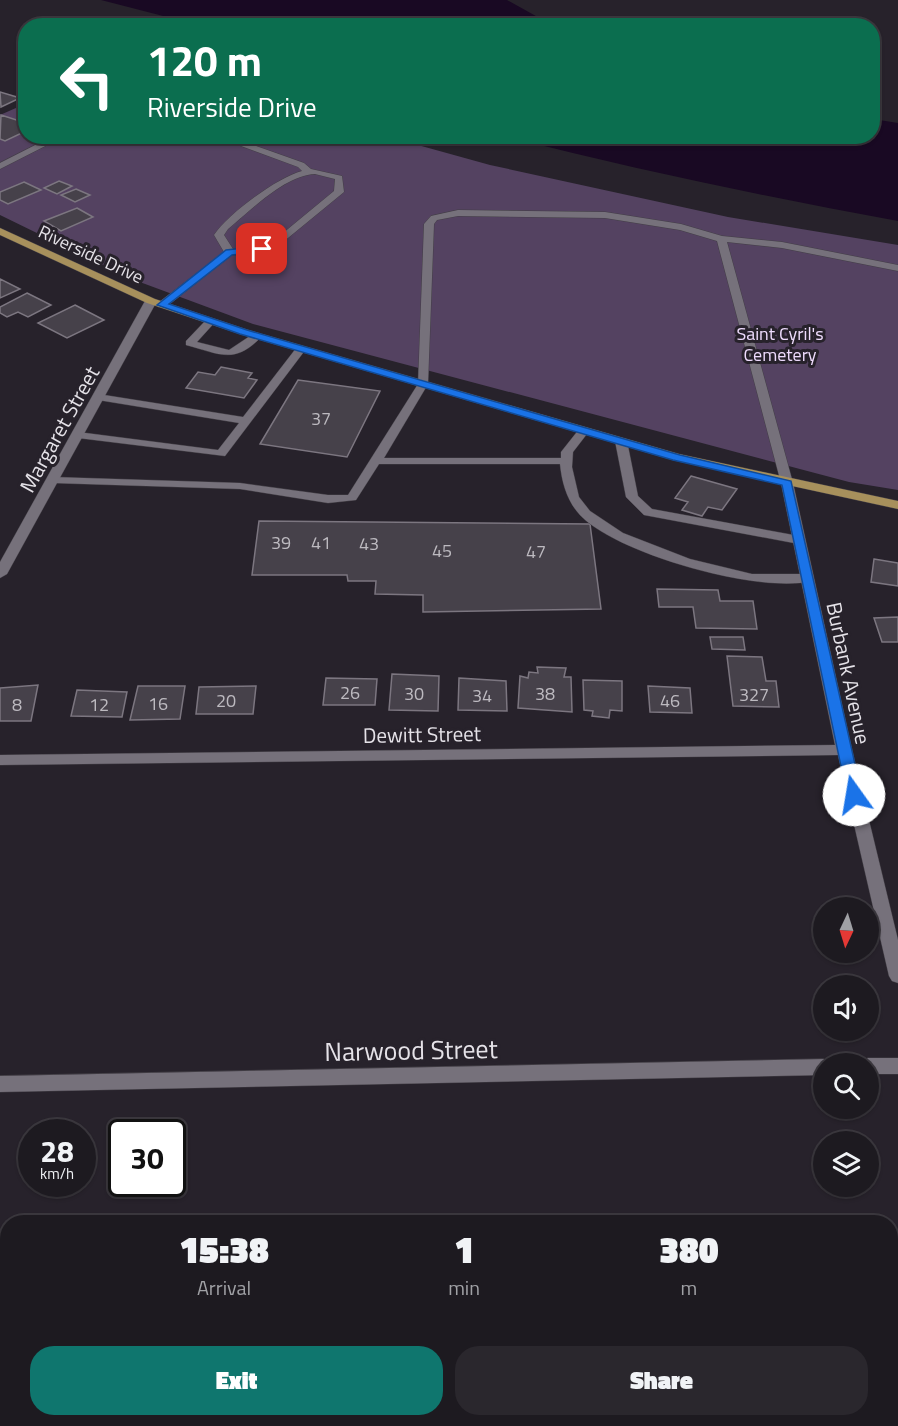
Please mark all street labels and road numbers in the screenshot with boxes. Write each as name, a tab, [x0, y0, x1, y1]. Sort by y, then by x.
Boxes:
street label: Riverside Drive	[34, 218, 148, 290]
street label: Margaret Street	[11, 359, 107, 498]
street label: Burbank Avenue	[818, 599, 880, 747]
street label: Dewitt Street	[363, 717, 482, 751]
street label: Narwood Street	[324, 1029, 498, 1071]

